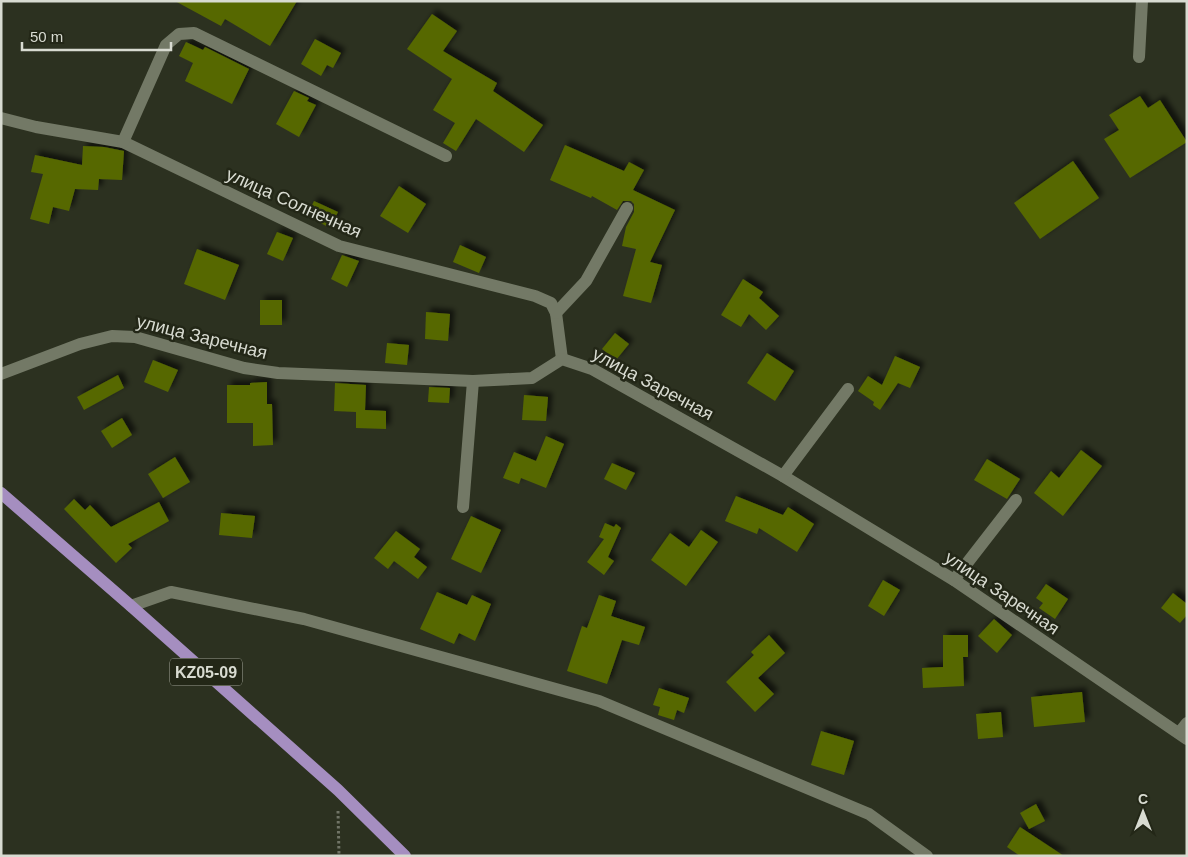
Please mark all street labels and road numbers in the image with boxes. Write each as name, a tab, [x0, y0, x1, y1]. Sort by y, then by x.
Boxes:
street label: улица Солнечная	[223, 164, 365, 242]
street label: улица Заречная	[135, 311, 269, 363]
street label: улица Заречная	[589, 344, 717, 424]
street label: улица Заречная	[941, 547, 1063, 639]
road number: KZ05-09	[170, 659, 242, 686]

